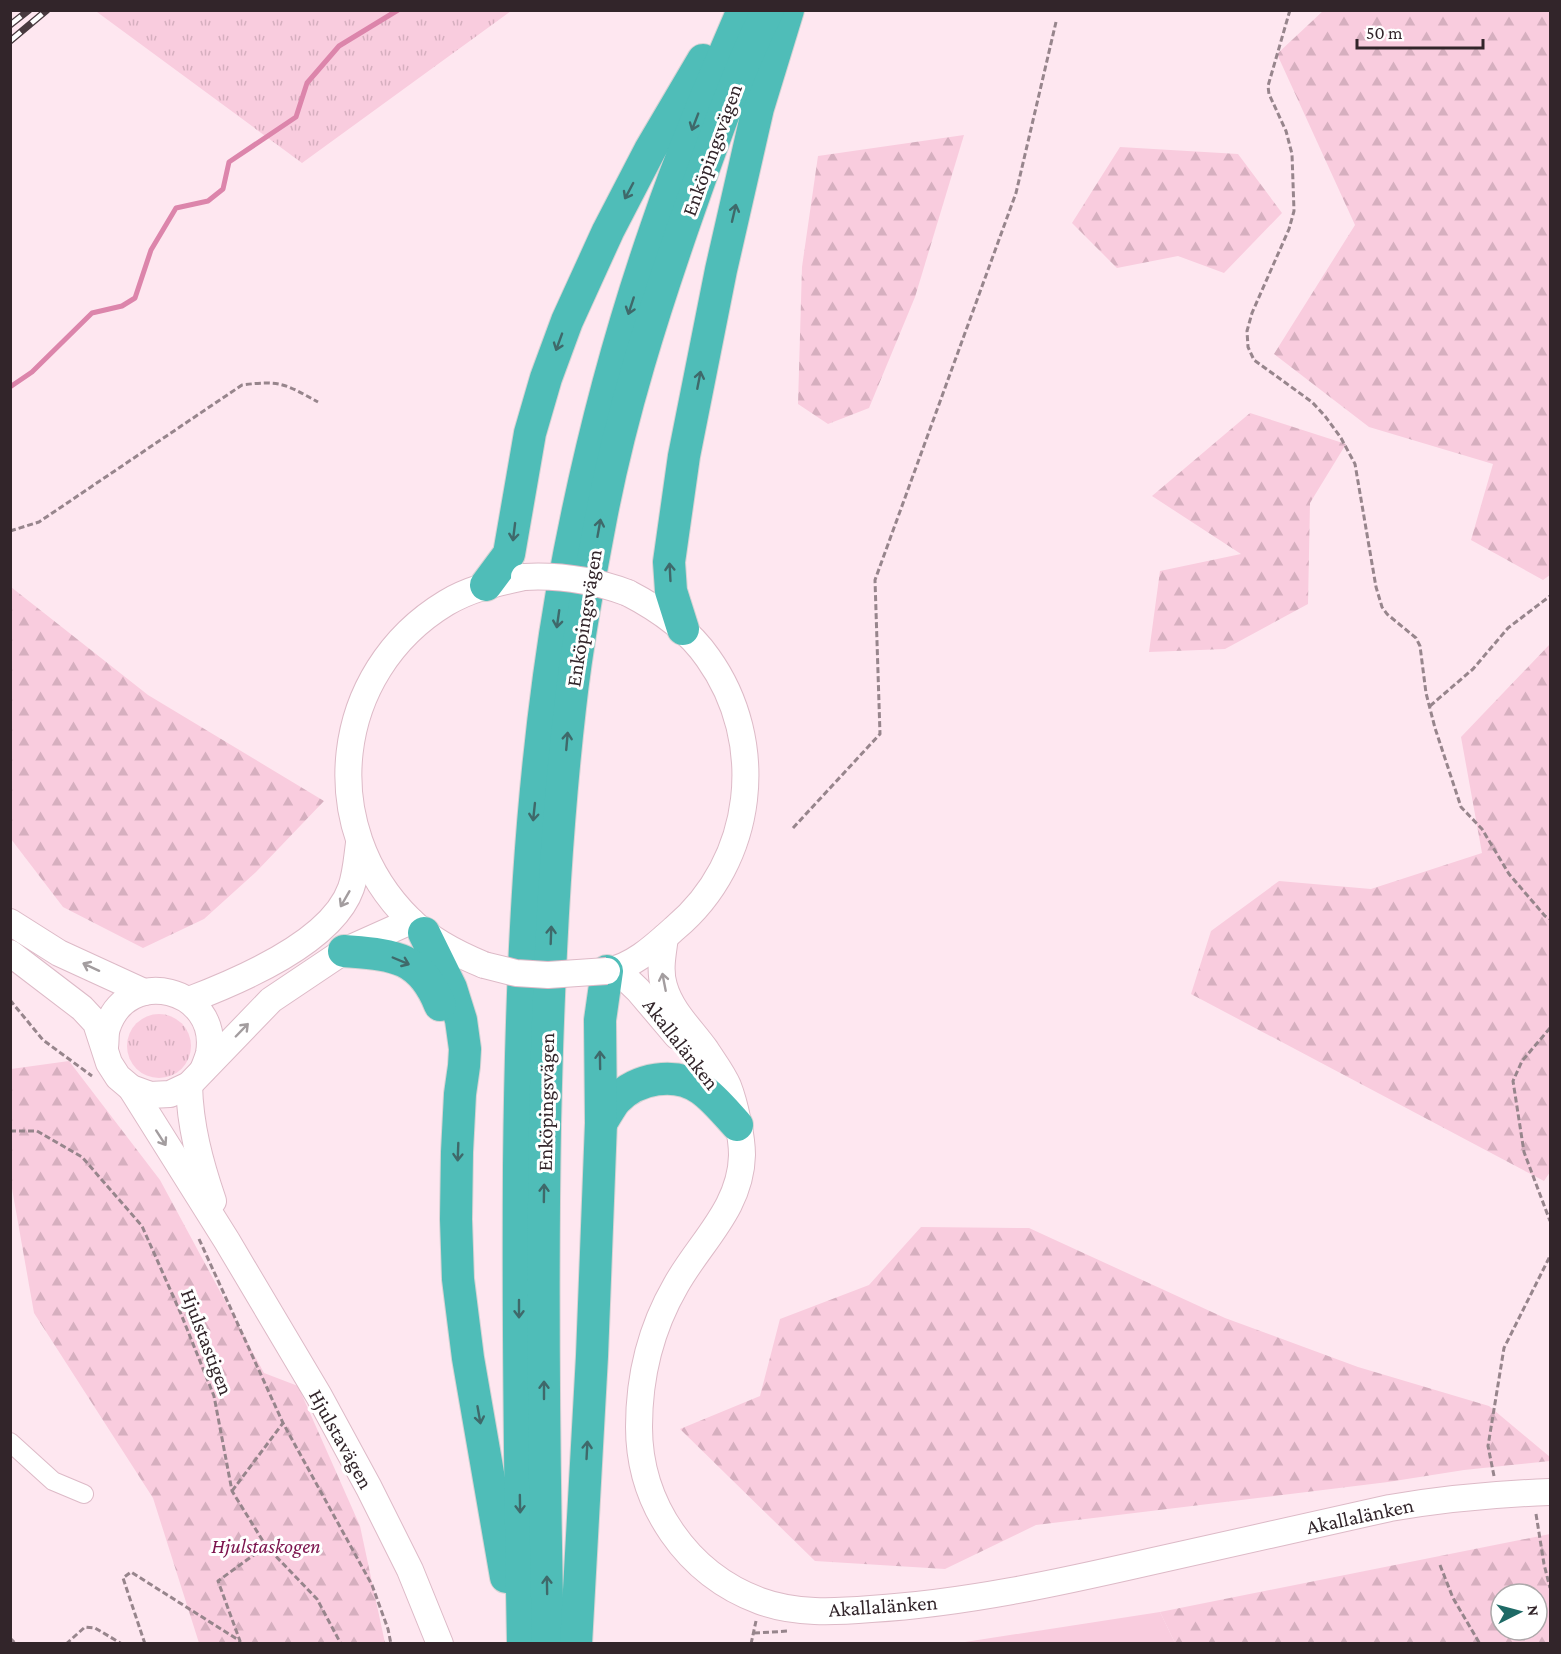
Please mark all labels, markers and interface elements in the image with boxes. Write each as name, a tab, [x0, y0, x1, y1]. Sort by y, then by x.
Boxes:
scale bar	[1357, 12, 1483, 50]
text: 50 m	[1366, 23, 1403, 43]
street label: Enköpingsvägen	[677, 81, 747, 219]
one-way arrow	[689, 112, 700, 131]
one-way arrow	[623, 181, 634, 199]
one-way arrow	[729, 203, 741, 222]
one-way arrow	[625, 296, 636, 315]
one-way arrow	[552, 333, 563, 351]
one-way arrow	[694, 371, 705, 390]
one-way arrow	[594, 518, 605, 538]
one-way arrow	[508, 521, 519, 541]
street label: Enköpingsvägen	[561, 548, 607, 688]
one-way arrow	[664, 563, 675, 583]
one-way arrow	[553, 608, 564, 628]
one-way arrow	[562, 732, 573, 751]
one-way arrow	[528, 802, 539, 822]
one-way arrow	[338, 890, 350, 907]
one-way arrow	[546, 926, 557, 946]
one-way arrow	[391, 956, 409, 967]
one-way arrow	[82, 961, 100, 973]
one-way arrow	[658, 972, 669, 992]
street label: Akallalänken	[638, 994, 724, 1094]
one-way arrow	[235, 1022, 250, 1037]
street label: Enköpingsvägen	[533, 1032, 559, 1172]
one-way arrow	[594, 1051, 606, 1071]
one-way arrow	[156, 1129, 168, 1146]
one-way arrow	[452, 1142, 463, 1162]
one-way arrow	[538, 1184, 550, 1204]
street label: Hjulstastigen	[176, 1286, 238, 1398]
one-way arrow	[513, 1299, 525, 1319]
one-way arrow	[538, 1381, 550, 1401]
street label: Hjulstavägen	[304, 1385, 378, 1493]
one-way arrow	[473, 1405, 484, 1425]
one-way arrow	[581, 1440, 592, 1460]
street label: Akallalänken	[1304, 1493, 1416, 1539]
one-way arrow	[514, 1494, 526, 1514]
park label: Hjulstaskogen	[211, 1534, 321, 1558]
one-way arrow	[541, 1576, 553, 1596]
north arrow	[1489, 1582, 1549, 1642]
street label: Akallalänken	[828, 1590, 938, 1622]
text: N	[1524, 1604, 1542, 1617]

